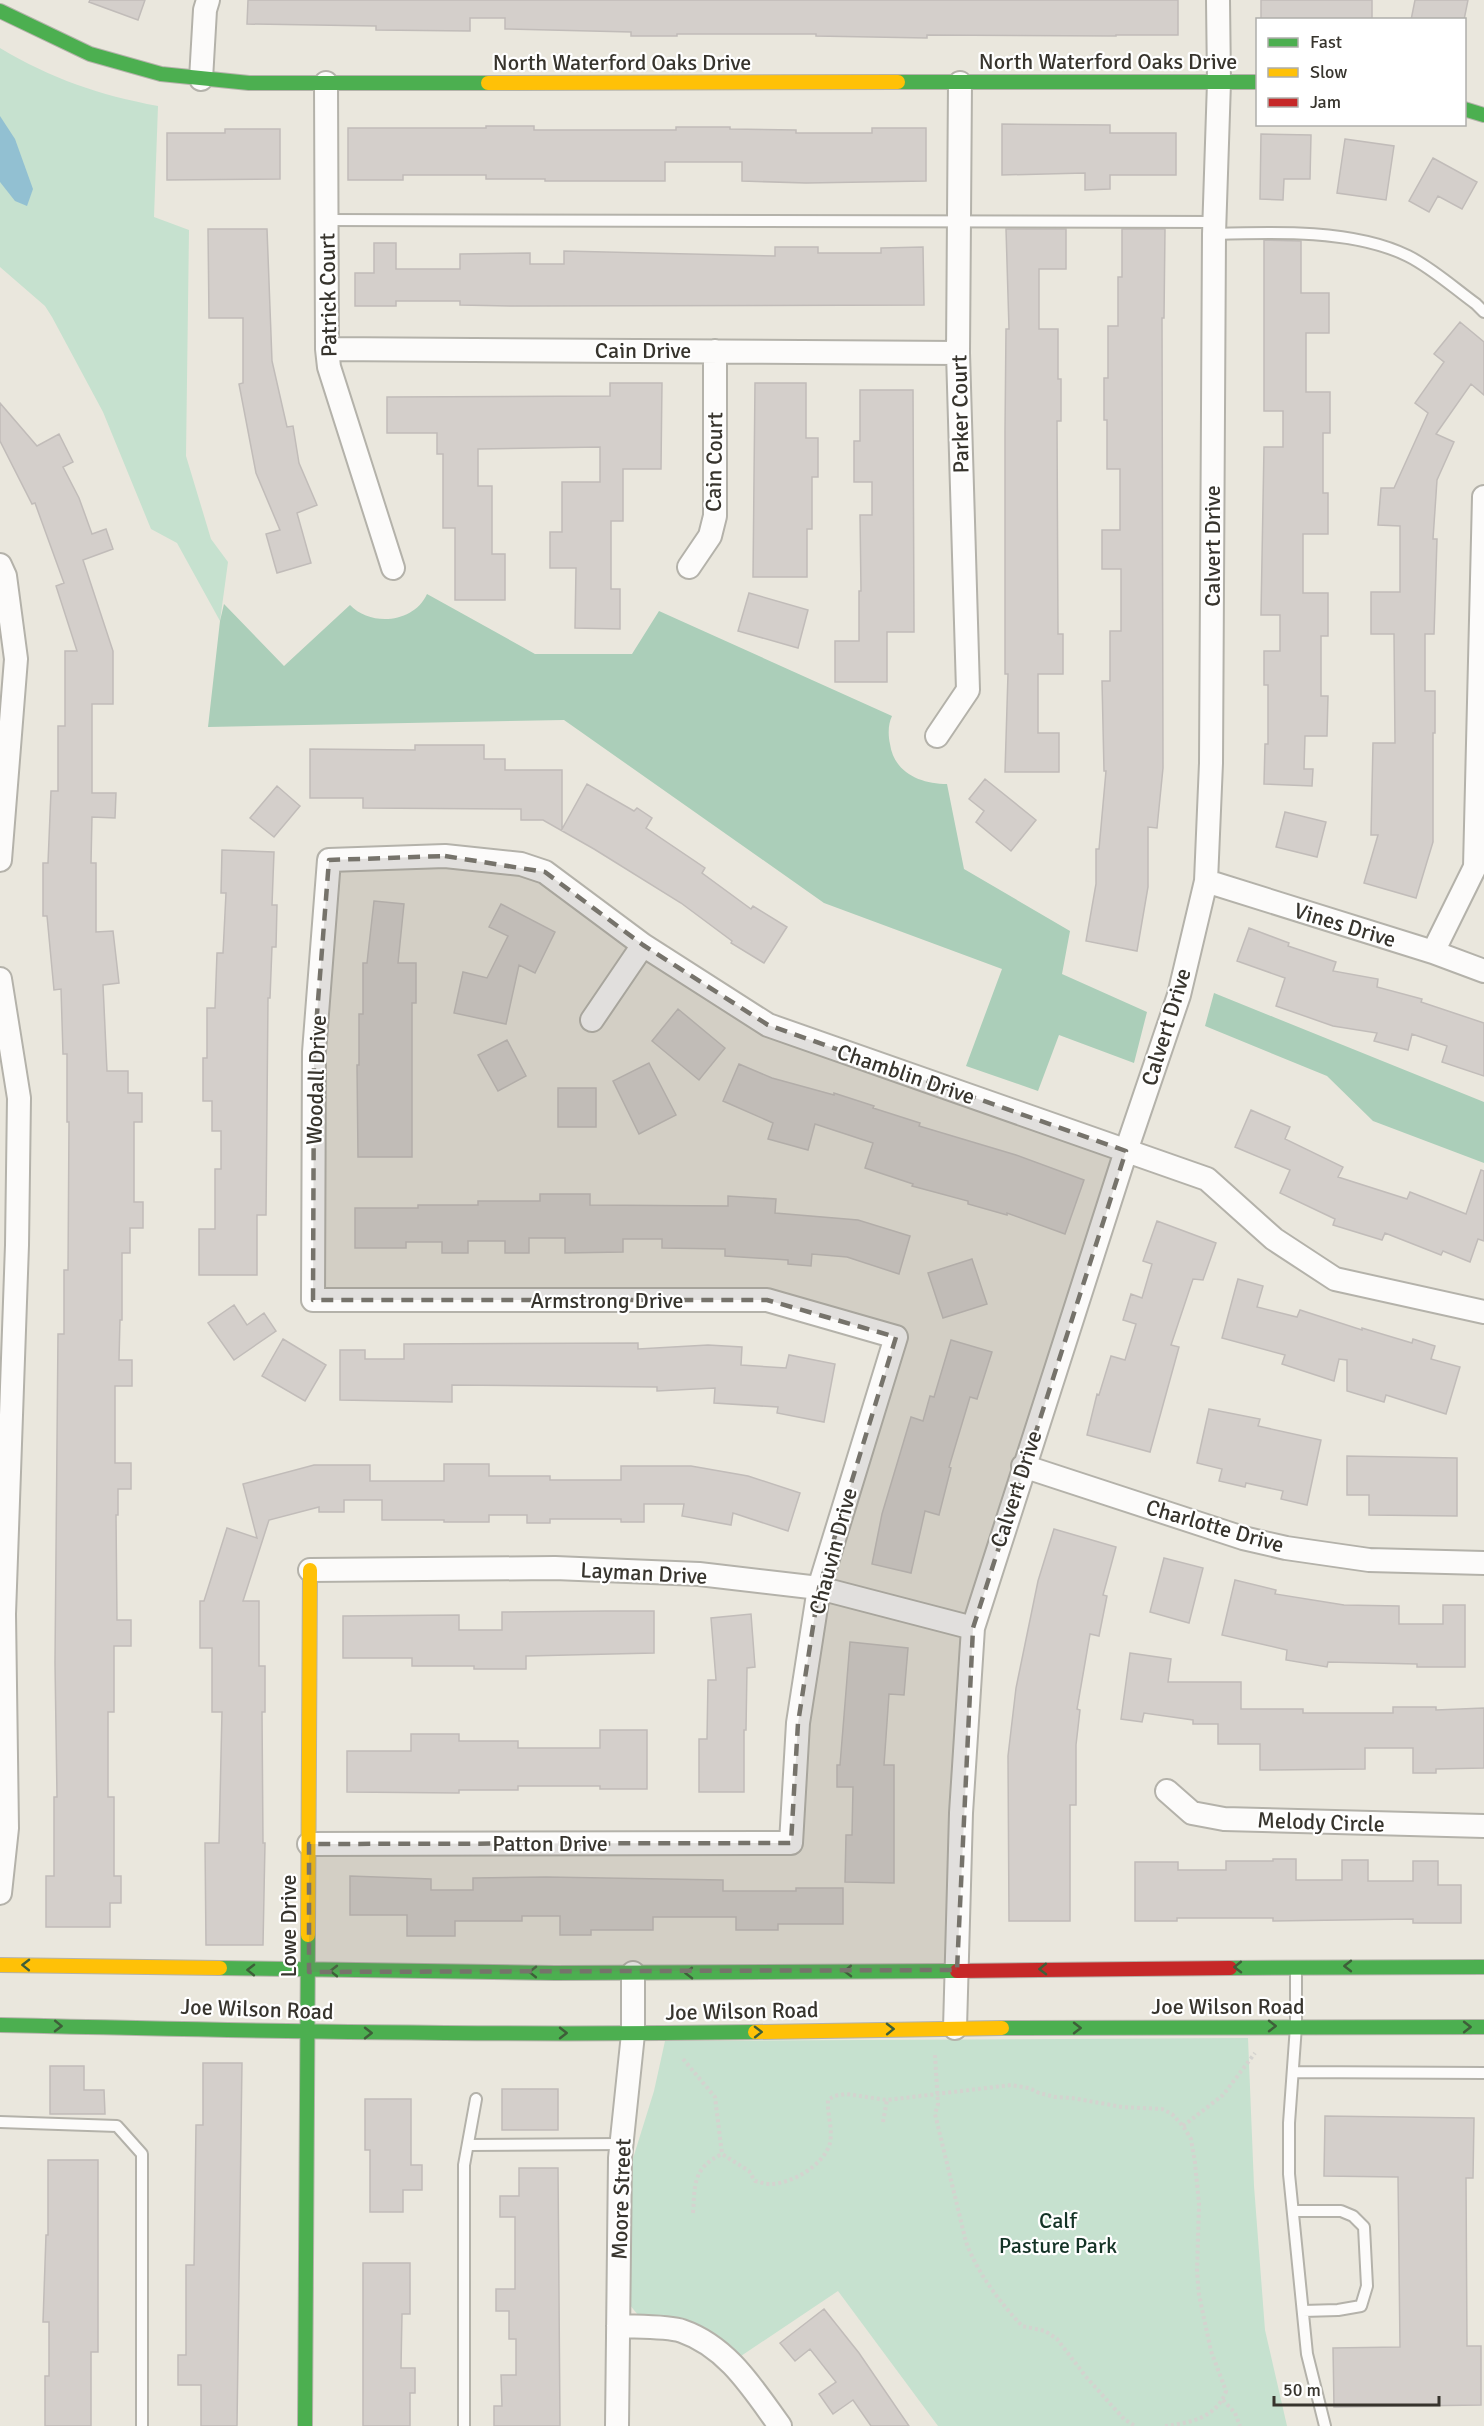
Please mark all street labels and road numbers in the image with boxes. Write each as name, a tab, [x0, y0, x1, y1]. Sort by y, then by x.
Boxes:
street label: North Waterford Oaks Drive	[979, 48, 1237, 75]
street label: North Waterford Oaks Drive	[493, 49, 751, 76]
street label: Patrick Court	[313, 232, 343, 357]
street label: Cain Drive	[595, 337, 691, 364]
street label: Parker Court	[945, 354, 975, 474]
street label: Cain Court	[700, 411, 728, 512]
street label: Calvert Drive	[1199, 485, 1226, 607]
street label: Vines Drive	[1291, 897, 1399, 953]
street label: Calvert Drive	[1135, 965, 1197, 1089]
street label: Woodall Drive	[300, 1014, 332, 1146]
street label: Chamblin Drive	[834, 1038, 978, 1110]
street label: Armstrong Drive	[530, 1287, 684, 1314]
street label: Calvert Drive	[984, 1427, 1048, 1551]
street label: Chauvin Drive	[803, 1485, 863, 1617]
street label: Charlotte Drive	[1143, 1493, 1287, 1559]
street label: Layman Drive	[580, 1556, 708, 1590]
street label: Melody Circle	[1257, 1806, 1385, 1838]
street label: Patton Drive	[492, 1830, 608, 1857]
street label: Lowe Drive	[275, 1875, 302, 1977]
street label: Joe Wilson Road	[180, 1993, 334, 2025]
street label: Joe Wilson Road	[1151, 1993, 1305, 2020]
street label: Joe Wilson Road	[665, 1996, 819, 2026]
street label: Moore Street	[605, 2138, 637, 2260]

